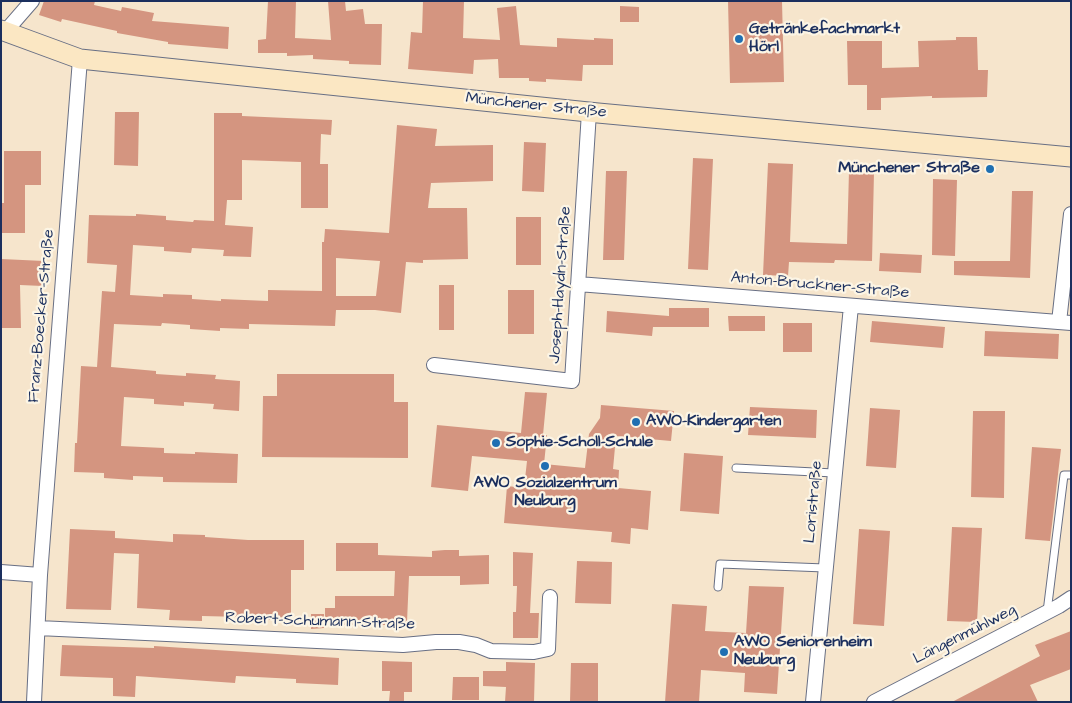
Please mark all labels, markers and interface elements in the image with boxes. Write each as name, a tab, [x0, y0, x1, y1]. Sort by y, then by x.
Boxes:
place label: Getränkefachmarkt Hörl	[749, 20, 900, 58]
marker: Getränkefachmarkt Hörl	[733, 33, 745, 45]
street label: Münchener Straße	[465, 89, 607, 123]
place label: Münchener Straße	[838, 159, 980, 179]
marker: Münchener Straße	[984, 163, 996, 175]
street label: Joseph-Haydn-Straße	[546, 206, 576, 364]
street label: Franz-Boecker-Straße	[25, 228, 59, 404]
street label: Anton-Bruckner-Straße	[730, 269, 910, 303]
place label: AWO-Kindergarten	[646, 412, 781, 432]
marker: AWO-Kindergarten	[630, 416, 642, 428]
place label: Sophie-Scholl-Schule	[506, 433, 653, 453]
marker: Sophie-Scholl-Schule	[490, 437, 502, 449]
marker: AWO Sozialzentrum Neuburg	[539, 460, 551, 472]
street label: Loristraße	[801, 460, 827, 544]
place label: AWO Sozialzentrum Neuburg	[473, 474, 617, 512]
street label: Längenmühlweg	[910, 601, 1020, 669]
street label: Robert-Schumann-Straße	[225, 609, 415, 635]
place label: AWO Seniorenheim Neuburg	[734, 633, 872, 671]
marker: AWO Seniorenheim Neuburg	[718, 646, 730, 658]

